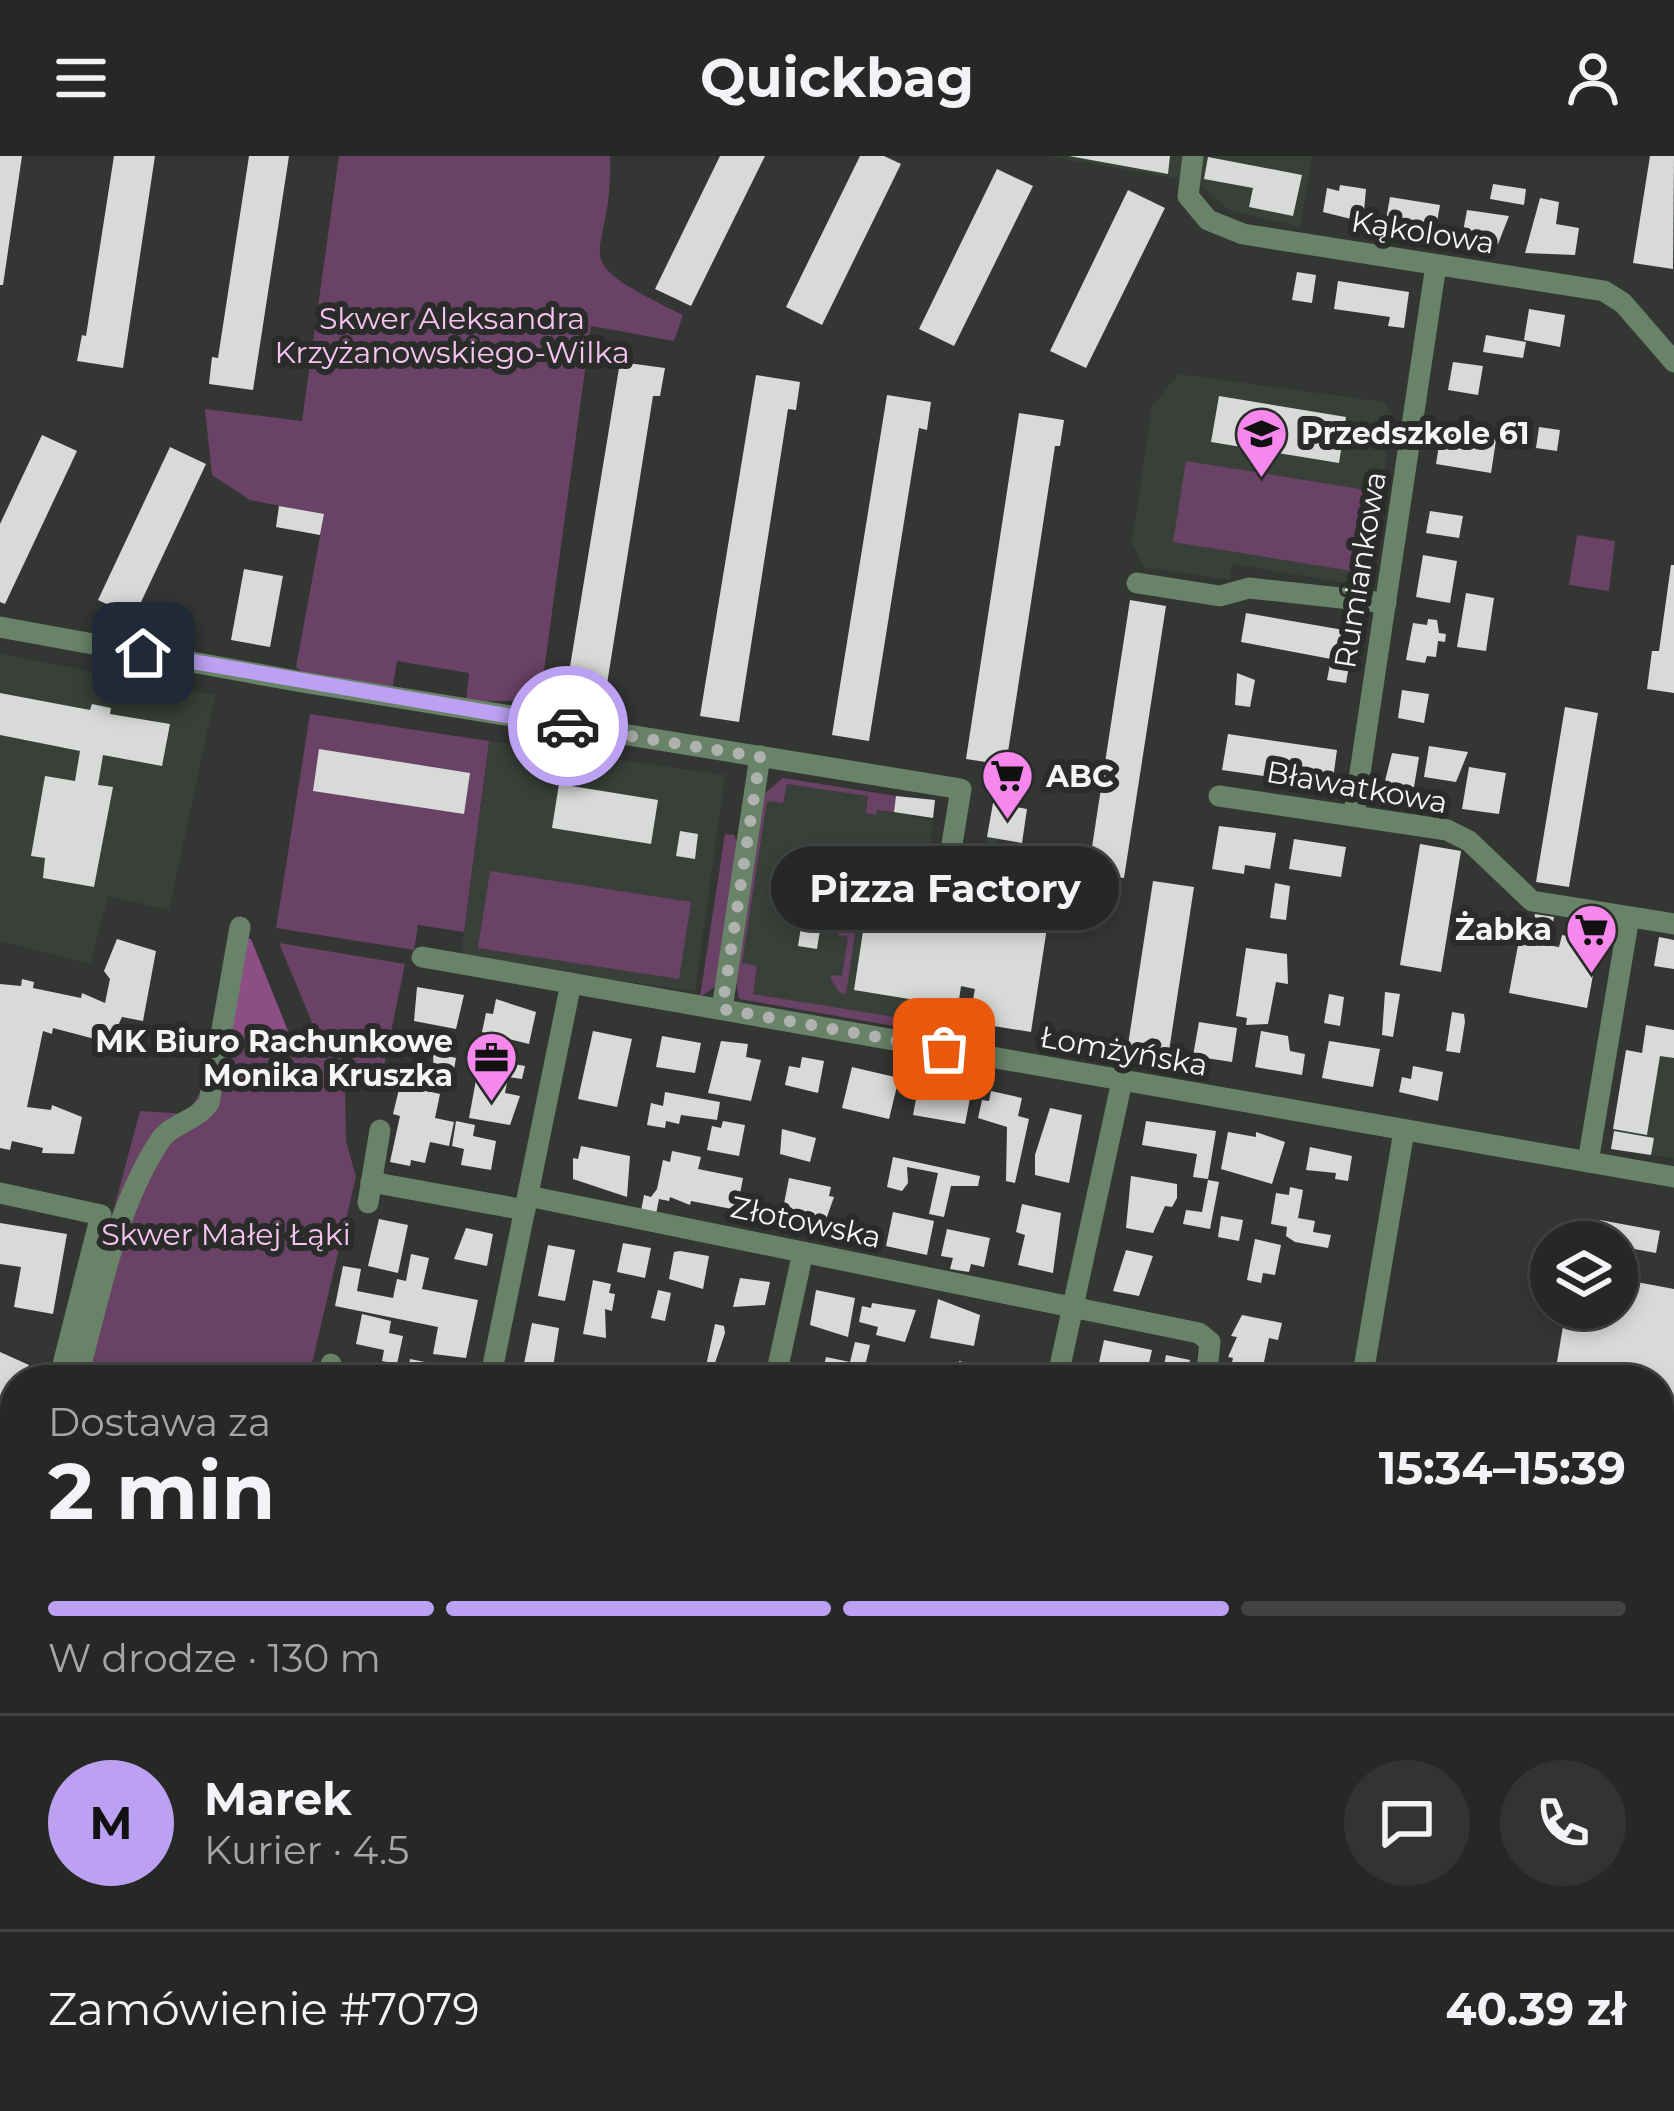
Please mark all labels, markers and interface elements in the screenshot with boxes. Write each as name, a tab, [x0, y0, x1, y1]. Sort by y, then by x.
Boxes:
icon: menu	[48, 45, 114, 111]
text: Quickbag	[700, 45, 974, 111]
icon: person	[1560, 45, 1626, 111]
street label: Kąkolowa	[1349, 202, 1497, 262]
park label: Skwer Aleksandra Krzyżanowskiego-Wilka	[274, 300, 630, 371]
school or university icon: Przedszkole 61	[1234, 405, 1290, 479]
place label: Przedszkole 61	[1301, 415, 1530, 452]
street label: Rumiankowa	[1326, 469, 1394, 671]
pin	[92, 602, 194, 704]
icon: home	[110, 620, 176, 686]
courier	[508, 666, 628, 786]
icon: car	[535, 693, 601, 759]
supermarket icon: ABC	[979, 748, 1035, 822]
street label: Bławatkowa	[1264, 753, 1450, 821]
place label: ABC	[1045, 758, 1114, 795]
callout: Pizza Factory	[770, 845, 1118, 929]
text: Pizza Factory	[809, 864, 1081, 912]
supermarket icon: Żabka	[1563, 901, 1619, 975]
place label: Żabka	[1455, 911, 1552, 948]
pin	[893, 998, 995, 1100]
icon: bag	[911, 1016, 977, 1082]
street label: Łomżyńska	[1037, 1018, 1211, 1084]
place label: MK Biuro Rachunkowe Monika Kruszka	[95, 1023, 453, 1094]
office icon: MK Biuro Rachunkowe Monika Kruszka	[464, 1030, 520, 1104]
street label: Złotowska	[727, 1188, 885, 1256]
park label: Skwer Małej Łąki	[101, 1216, 351, 1253]
map controls	[1530, 1221, 1638, 1329]
button: layers	[1530, 1221, 1638, 1329]
text: Dostawa za	[48, 1398, 271, 1446]
text: 15:34–15:39	[1379, 1440, 1626, 1495]
text: 2 min	[48, 1443, 275, 1539]
text: W drodze · 130 m	[48, 1634, 381, 1682]
button: chat	[1344, 1760, 1470, 1886]
button: phone	[1500, 1760, 1626, 1886]
text: Marek	[204, 1771, 352, 1826]
text: M	[90, 1795, 132, 1850]
text: Kurier · 4.5	[204, 1826, 409, 1874]
text: Zamówienie #7079	[48, 1981, 480, 2036]
text: 40.39 zł	[1446, 1981, 1626, 2036]

